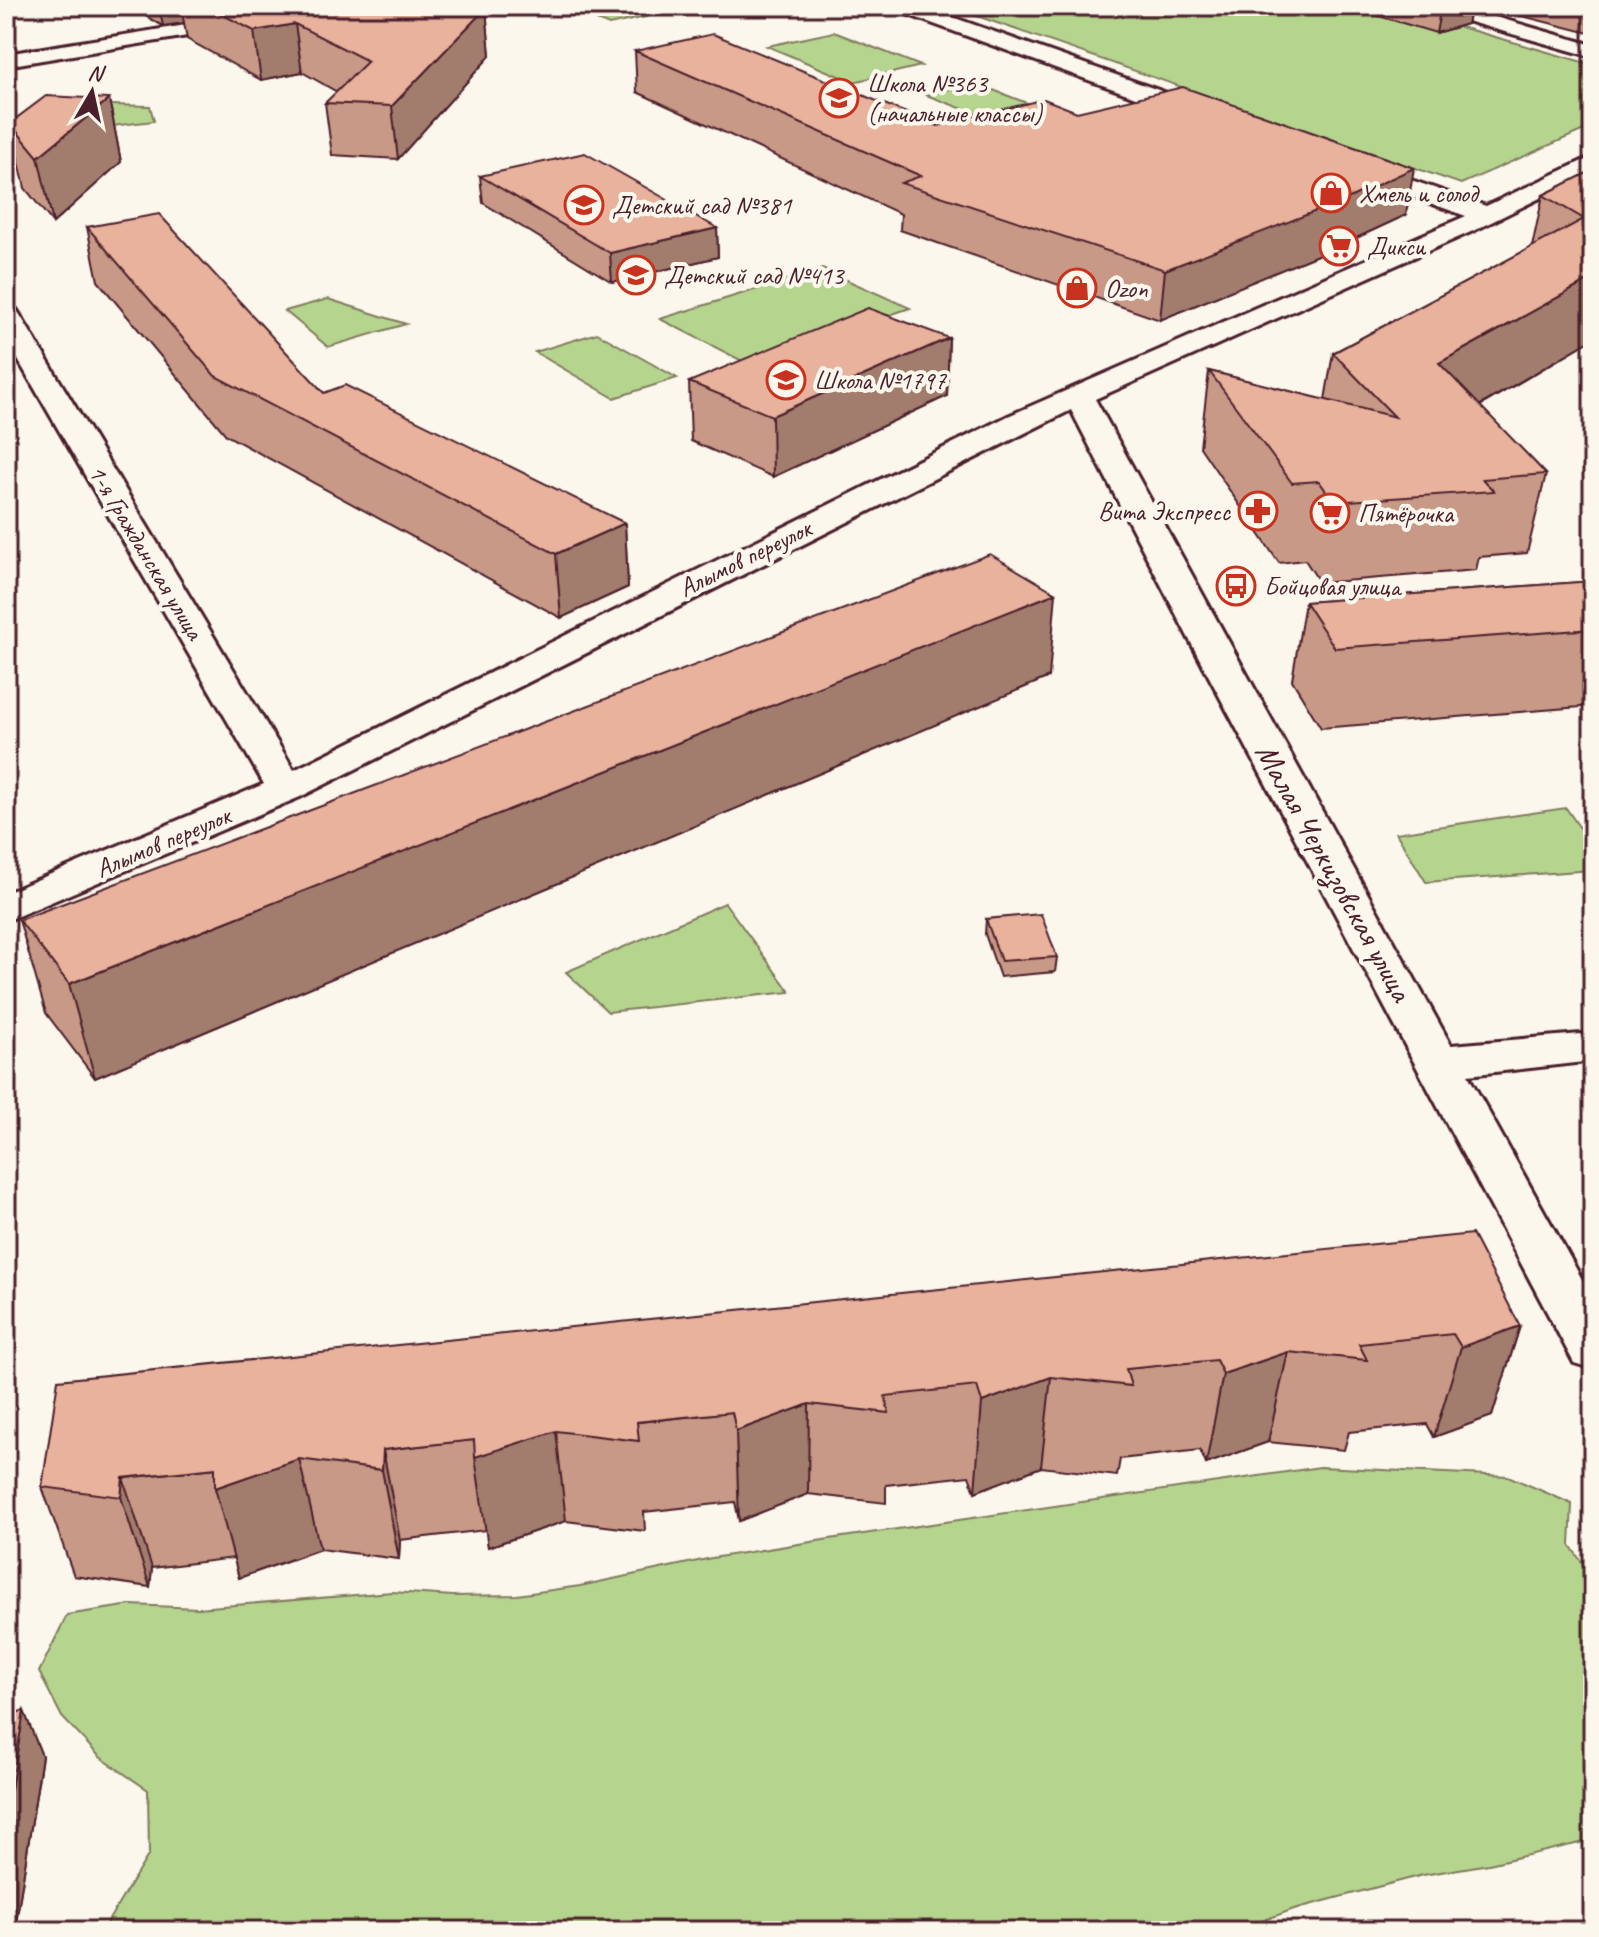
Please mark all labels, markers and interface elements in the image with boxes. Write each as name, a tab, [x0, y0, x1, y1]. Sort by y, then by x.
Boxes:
north arrow	[52, 52, 132, 132]
text: N	[86, 58, 107, 89]
place label: Школа №363 (начальные классы)	[867, 67, 1043, 130]
school or university icon: Школа №363 (начальные классы)	[818, 77, 860, 119]
shop icon: Хмель и солод	[1310, 172, 1352, 214]
place label: Хмель и солод	[1359, 177, 1480, 210]
school or university icon: Детский сад №381	[563, 184, 605, 226]
place label: Детский сад №381	[612, 189, 793, 222]
supermarket icon: Дикси	[1318, 225, 1360, 267]
place label: Дикси	[1367, 230, 1427, 263]
school or university icon: Детский сад №413	[615, 254, 657, 296]
place label: Детский сад №413	[664, 259, 846, 292]
shop icon: Ozon	[1056, 267, 1098, 309]
place label: Ozon	[1105, 272, 1148, 305]
school or university icon: Школа №1797	[765, 359, 807, 401]
place label: Школа №1797	[814, 364, 947, 397]
street label: 1-я Гражданская улица	[81, 458, 212, 647]
pharmacy icon: Вита Экспресс	[1237, 490, 1279, 532]
supermarket icon: Пятёрочка	[1309, 492, 1351, 534]
place label: Вита Экспресс	[1098, 495, 1232, 528]
place label: Пятёрочка	[1358, 497, 1455, 530]
street label: Алымов переулок	[673, 511, 818, 604]
bus stop icon: Бойцовая улица	[1215, 565, 1257, 607]
place label: Бойцовая улица	[1264, 570, 1402, 603]
street label: Малая Черкизовская улица	[1246, 736, 1423, 1010]
street label: Алымов переулок	[90, 798, 237, 885]

